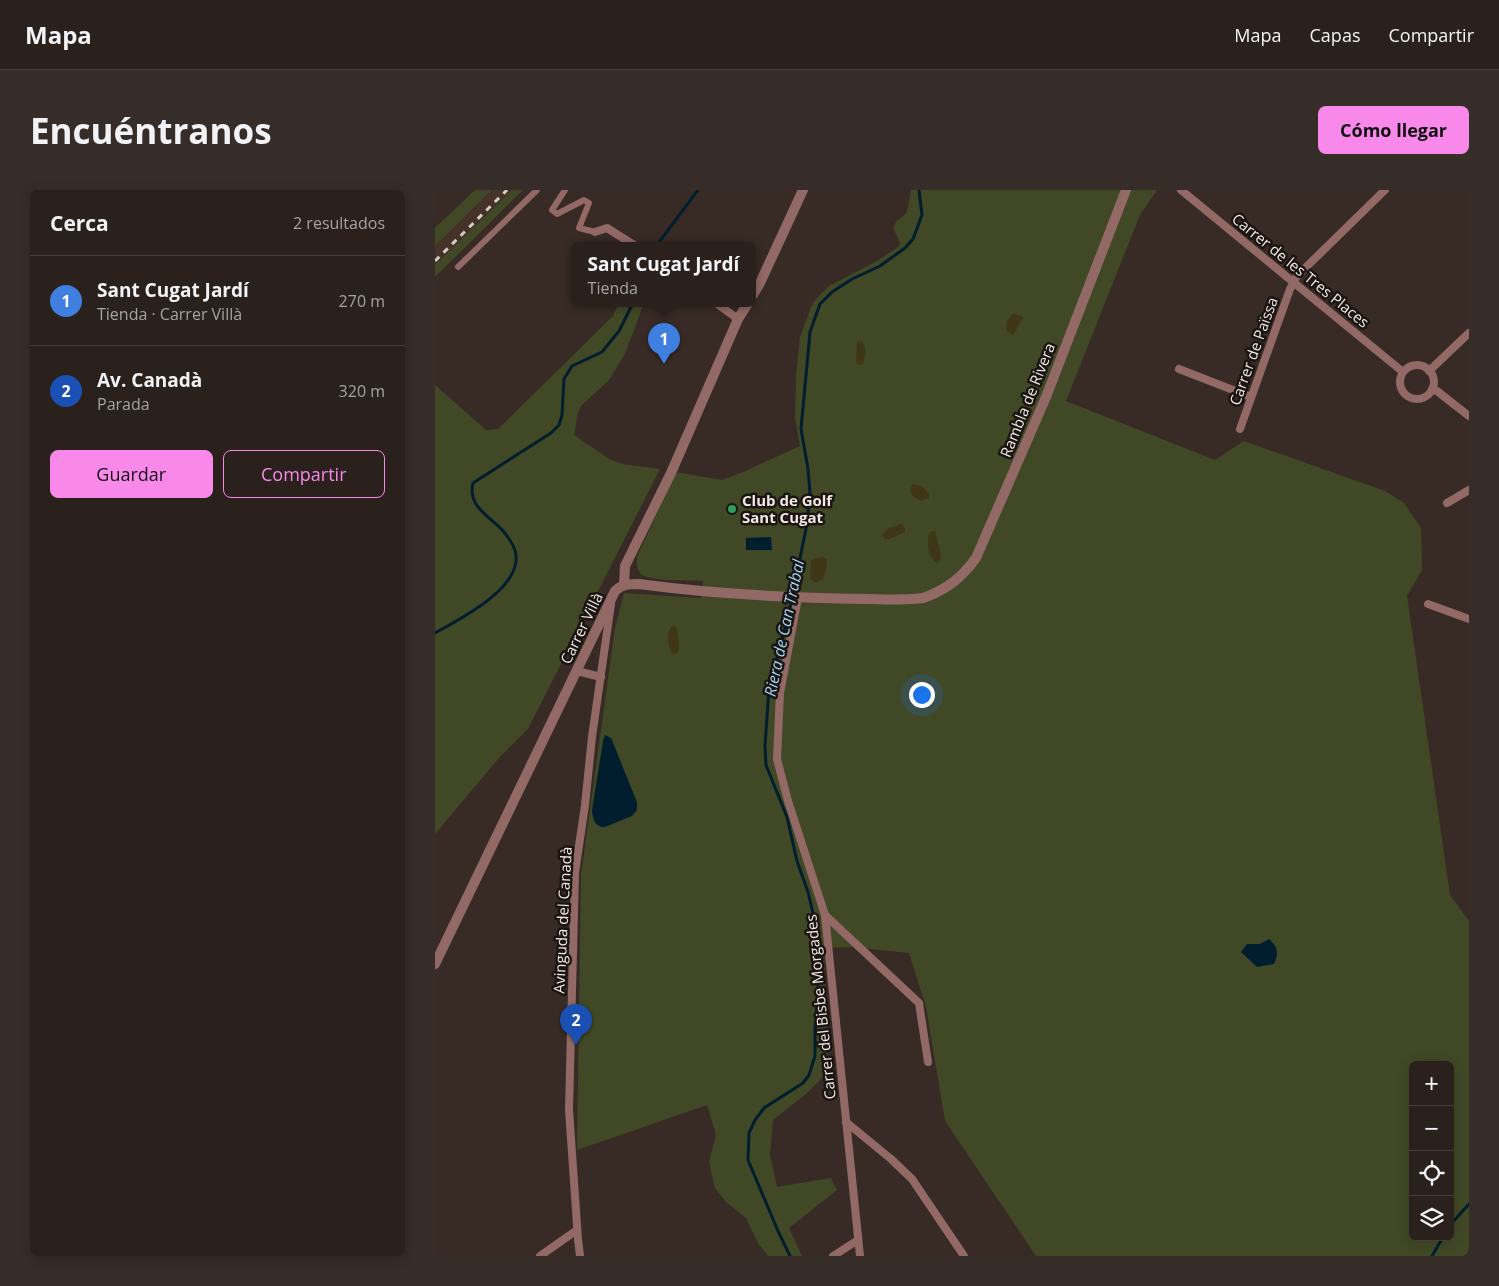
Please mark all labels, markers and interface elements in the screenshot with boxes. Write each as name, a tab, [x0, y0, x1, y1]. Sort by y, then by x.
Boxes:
text: Mapa	[25, 18, 92, 51]
text: Mapa	[1234, 23, 1282, 47]
text: Capas	[1310, 23, 1360, 47]
text: Compartir	[1388, 23, 1474, 47]
button: Cómo llegar	[1318, 106, 1469, 154]
text: Encuéntranos	[30, 107, 272, 154]
street label: Carrer de les Tres Places	[1228, 208, 1374, 332]
text: Cerca	[50, 209, 109, 237]
text: 2 resultados	[293, 212, 385, 234]
popup	[571, 242, 756, 307]
text: Sant Cugat Jardí	[588, 251, 739, 277]
text: Sant Cugat Jardí	[97, 277, 249, 303]
text: Tienda	[588, 277, 638, 299]
text: 1	[61, 290, 71, 312]
text: 270 m	[339, 290, 385, 312]
street label: Carrer de Païssa	[1224, 294, 1282, 408]
text: Tienda · Carrer Villà	[97, 303, 242, 325]
pin: 1	[648, 323, 680, 364]
street label: Rambla de Rivera	[995, 340, 1059, 460]
text: Av. Canadà	[97, 367, 202, 393]
text: 2	[61, 380, 71, 402]
text: 320 m	[339, 380, 385, 402]
text: Parada	[97, 393, 150, 415]
button: Guardar	[50, 450, 213, 498]
button: Compartir	[223, 450, 385, 498]
place label: Club de Golf Sant Cugat	[742, 490, 833, 527]
marker: Club de Golf Sant Cugat	[726, 503, 738, 515]
water label: Riera de Can Trabal	[759, 557, 809, 699]
street label: Carrer Villà	[555, 589, 607, 667]
your location	[909, 682, 935, 708]
street label: Avinguda del Canadà	[548, 846, 576, 994]
street label: Carrer del Bisbe Morgades	[800, 914, 840, 1100]
pin: 2	[560, 1004, 592, 1045]
map controls	[1409, 1061, 1454, 1241]
button: +	[1409, 1061, 1454, 1106]
button: −	[1409, 1106, 1454, 1151]
button: locate	[1409, 1151, 1454, 1196]
button: layers	[1409, 1196, 1454, 1241]

